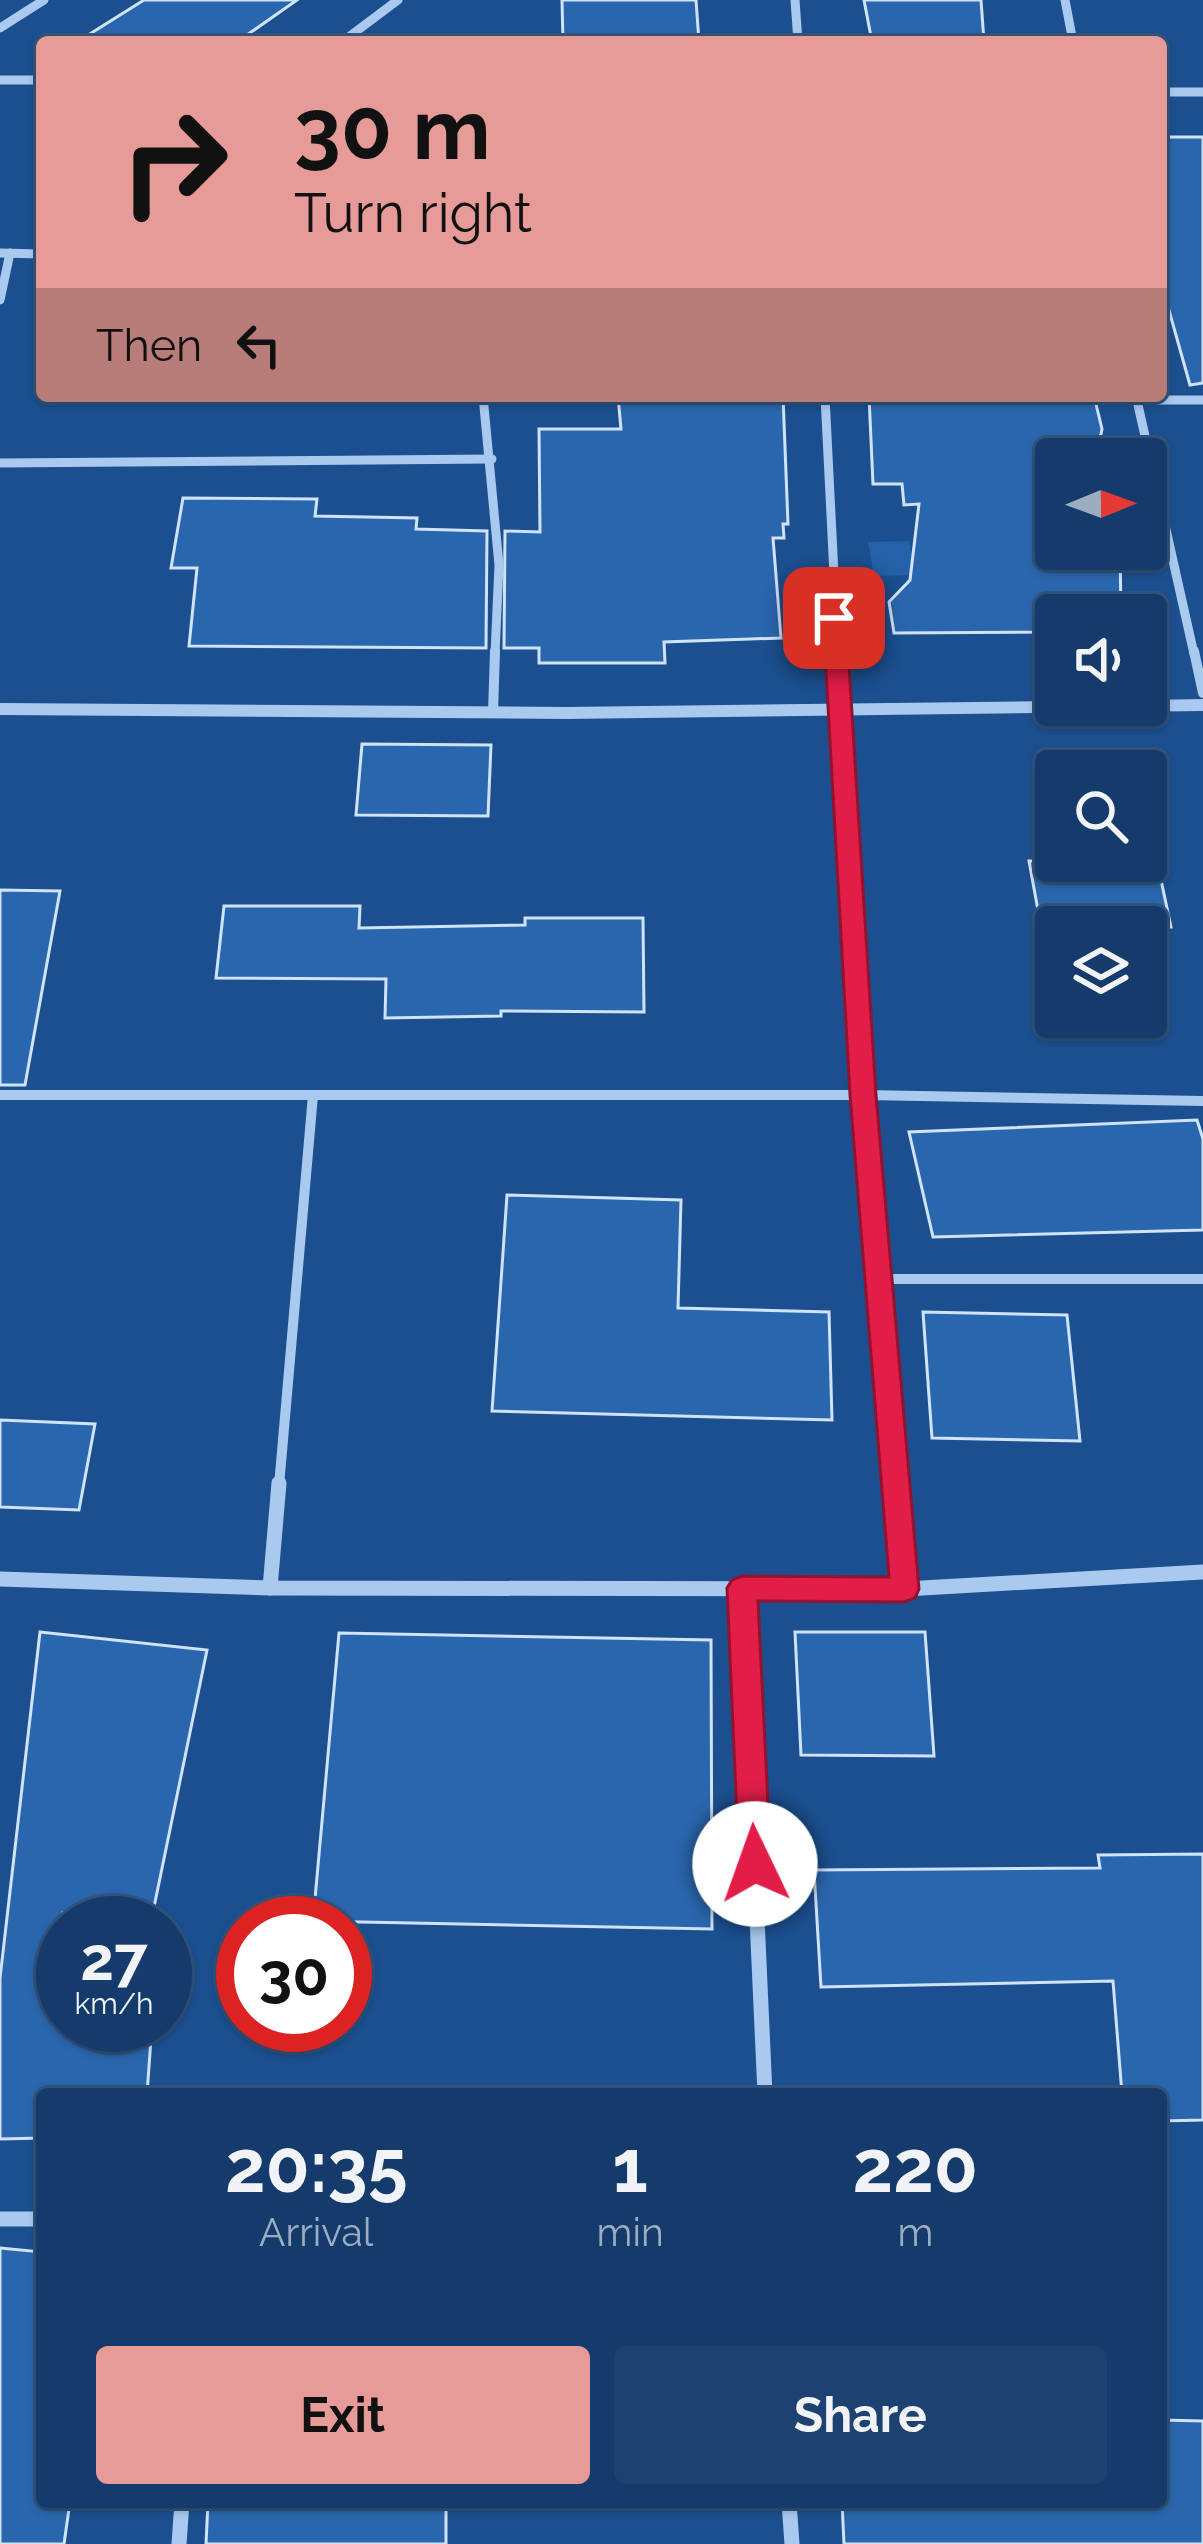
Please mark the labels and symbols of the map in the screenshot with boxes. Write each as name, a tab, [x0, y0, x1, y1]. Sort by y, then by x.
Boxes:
north arrow	[1035, 438, 1167, 570]
pin	[783, 567, 885, 669]
position arrow	[692, 1801, 818, 1927]
speed limit sign: 30	[216, 1896, 372, 2052]

